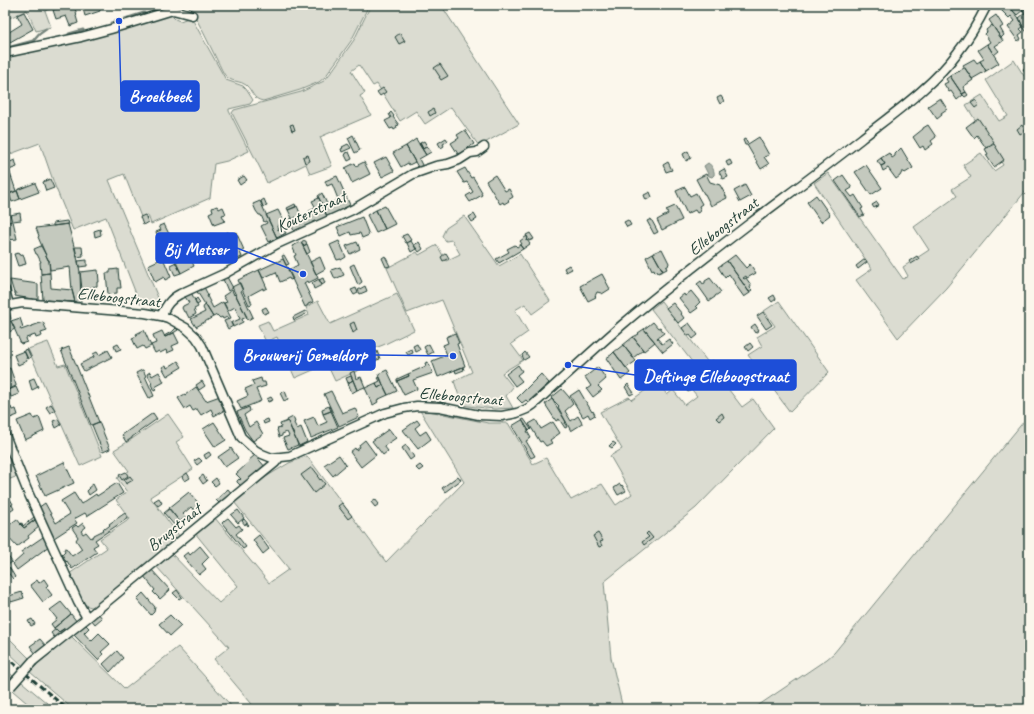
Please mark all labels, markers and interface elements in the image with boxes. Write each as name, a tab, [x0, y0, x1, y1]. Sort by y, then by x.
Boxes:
callout: Broekbeek	[121, 81, 199, 111]
text: Broekbeek	[129, 85, 193, 107]
street label: Kouterstraat	[273, 185, 352, 237]
street label: Elleboogstraat	[684, 191, 764, 260]
callout: Bij Metser	[156, 233, 237, 263]
text: Bij Metser	[163, 238, 231, 260]
street label: Elleboogstraat	[77, 283, 164, 313]
callout: Brouwerij Gemeldorp	[235, 340, 375, 370]
text: Brouwerij Gemeldorp	[243, 344, 369, 366]
callout: Deftinge Elleboogstraat	[635, 360, 796, 390]
text: Deftinge Elleboogstraat	[643, 365, 791, 387]
street label: Elleboogstraat	[419, 382, 506, 411]
street label: Brugstraat	[143, 498, 208, 556]

